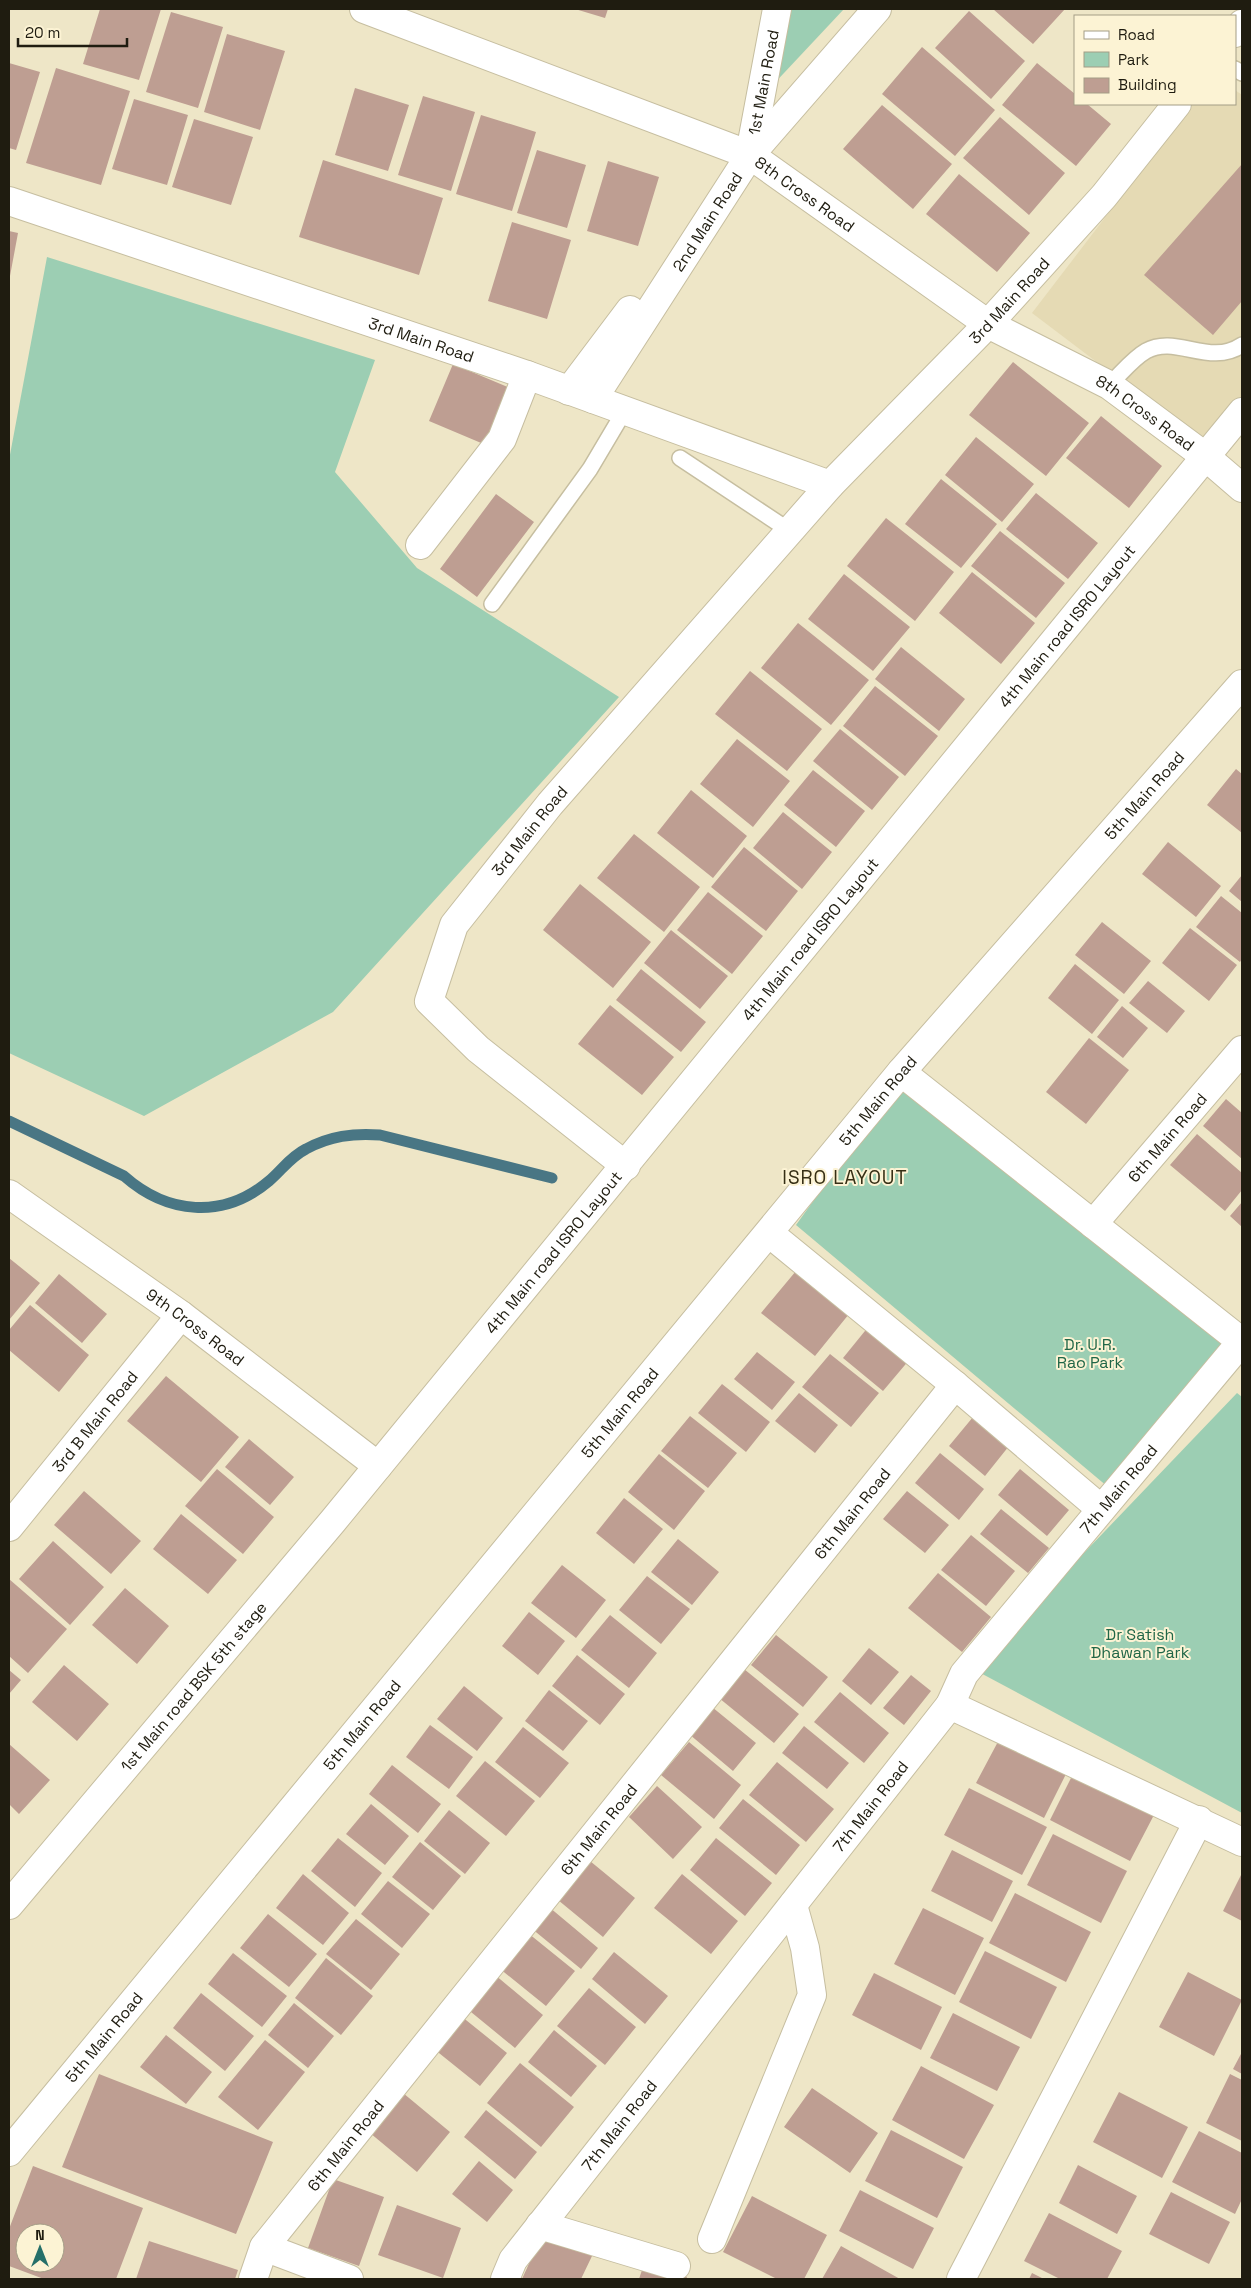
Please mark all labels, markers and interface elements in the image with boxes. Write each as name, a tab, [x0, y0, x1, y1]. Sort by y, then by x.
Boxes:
scale bar	[18, 15, 126, 47]
legend	[1074, 15, 1236, 105]
text: 20 m	[25, 23, 60, 42]
text: Road	[1118, 25, 1155, 44]
street label: 1st Main Road	[744, 28, 784, 137]
text: Park	[1118, 50, 1149, 69]
text: Building	[1118, 75, 1177, 94]
street label: 8th Cross Road	[751, 152, 859, 237]
street label: 2nd Main Road	[668, 168, 747, 275]
street label: 3rd Main Road	[964, 253, 1054, 348]
street label: 3rd Main Road	[366, 313, 477, 367]
street label: 8th Cross Road	[1092, 370, 1199, 456]
street label: 4th Main road ISRO Layout	[994, 540, 1140, 712]
street label: 5th Main Road	[1100, 747, 1189, 844]
street label: 3rd Main Road	[487, 781, 572, 880]
street label: 4th Main road ISRO Layout	[737, 854, 883, 1025]
street label: 5th Main Road	[835, 1051, 922, 1150]
street label: 6th Main Road	[1123, 1089, 1212, 1187]
district label: ISRO LAYOUT	[782, 1165, 908, 1190]
street label: 4th Main road ISRO Layout	[481, 1167, 627, 1338]
street label: 9th Cross Road	[142, 1284, 248, 1371]
park label: Dr. U.R. Rao Park	[1057, 1334, 1124, 1373]
street label: 5th Main Road	[577, 1363, 664, 1462]
street label: 3rd B Main Road	[48, 1367, 143, 1477]
street label: 7th Main Road	[1075, 1440, 1162, 1538]
street label: 6th Main Road	[809, 1464, 895, 1564]
street label: 1st Main road BSK 5th stage	[116, 1597, 271, 1776]
park label: Dr Satish Dhawan Park	[1091, 1624, 1190, 1663]
street label: 5th Main Road	[319, 1676, 406, 1775]
street label: 7th Main Road	[828, 1757, 913, 1857]
street label: 6th Main Road	[556, 1780, 642, 1880]
street label: 5th Main Road	[61, 1988, 148, 2087]
street label: 7th Main Road	[577, 2076, 662, 2176]
street label: 6th Main Road	[303, 2096, 389, 2196]
north arrow	[15, 2223, 65, 2273]
text: N	[35, 2226, 45, 2244]

